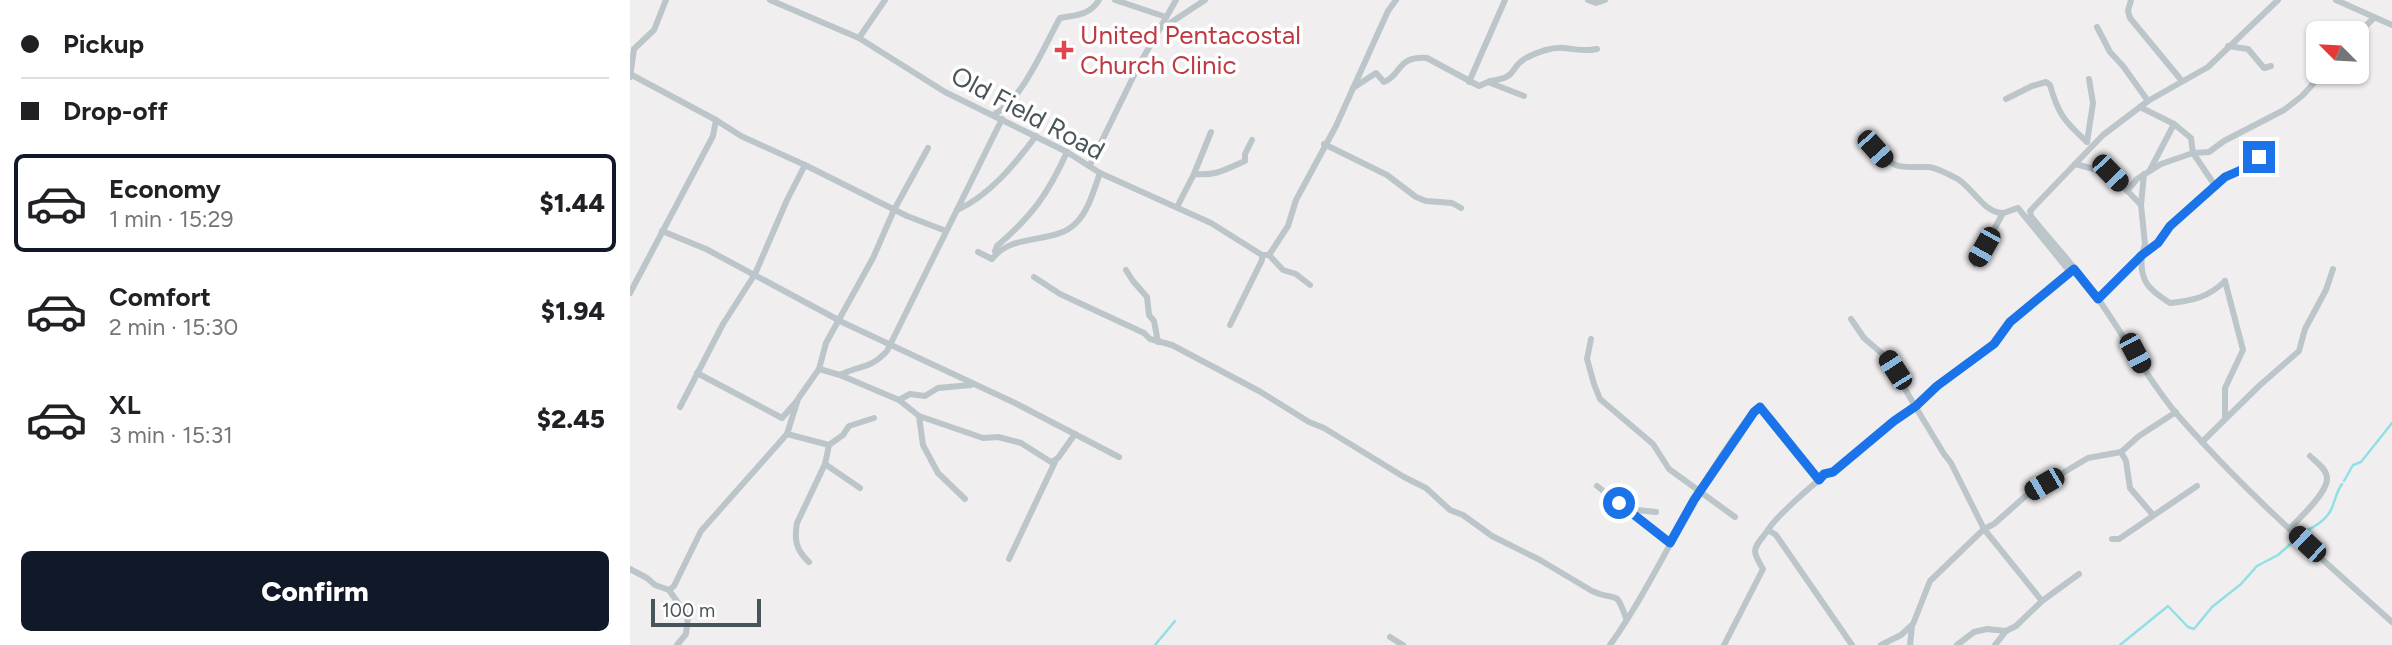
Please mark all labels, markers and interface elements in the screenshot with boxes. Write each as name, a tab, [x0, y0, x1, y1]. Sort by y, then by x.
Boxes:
place label: United Pentacostal Church Clinic	[1080, 19, 1301, 81]
north arrow	[2306, 21, 2370, 84]
map controls	[2306, 21, 2369, 84]
text: Pickup	[63, 28, 144, 60]
marker: United Pentacostal Church Clinic	[1054, 40, 1074, 60]
street label: Old Field Road	[946, 59, 1110, 167]
text: Drop-off	[63, 95, 168, 127]
car	[1854, 126, 1897, 172]
route end	[2243, 141, 2275, 173]
car	[2088, 151, 2133, 195]
icon: car	[25, 172, 88, 235]
text: Economy	[109, 173, 221, 205]
text: $1.44	[539, 187, 605, 219]
text: 1 min · 15:29	[109, 205, 234, 233]
car	[1965, 224, 2004, 270]
icon: car	[25, 280, 88, 343]
text: Comfort	[109, 281, 211, 313]
text: $1.94	[541, 295, 605, 327]
text: 2 min · 15:30	[109, 313, 238, 341]
car	[2116, 330, 2155, 376]
car	[1875, 347, 1916, 393]
icon: car	[25, 388, 88, 451]
text: XL	[109, 389, 141, 421]
text: $2.45	[537, 403, 605, 435]
text: 3 min · 15:31	[109, 421, 233, 449]
car	[2021, 464, 2068, 504]
route start	[1603, 487, 1635, 519]
car	[2285, 522, 2330, 566]
button: Confirm	[21, 551, 609, 631]
scale bar	[651, 596, 761, 628]
text: 100 m	[662, 599, 715, 622]

